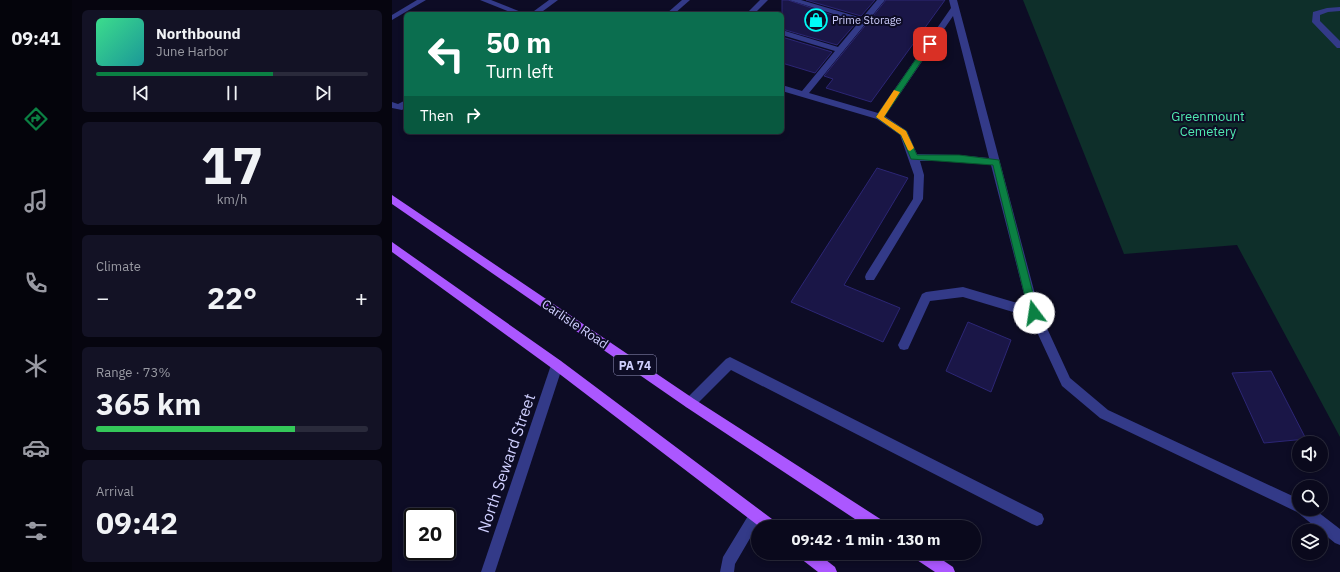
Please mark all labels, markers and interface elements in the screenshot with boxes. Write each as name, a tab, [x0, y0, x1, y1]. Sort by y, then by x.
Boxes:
shop icon: Prime Storage	[803, 7, 829, 33]
place label: Prime Storage	[832, 13, 902, 27]
text: Northbound	[156, 24, 241, 43]
text: 50 m	[486, 24, 551, 61]
text: 09:41	[11, 27, 61, 50]
pin	[913, 27, 947, 61]
icon: left	[420, 28, 472, 80]
icon: arrive	[919, 33, 941, 55]
text: June Harbor	[156, 43, 228, 60]
text: Turn left	[486, 60, 554, 83]
icon: previous	[130, 82, 152, 104]
icon: pause	[221, 82, 243, 104]
icon: next	[312, 82, 334, 104]
icon: right	[462, 104, 484, 126]
icon: directions	[22, 105, 50, 133]
text: Then	[420, 106, 454, 125]
park label: Greenmount Cemetery	[1171, 108, 1245, 140]
text: 17	[201, 131, 263, 198]
icon: music	[22, 187, 50, 215]
text: km/h	[217, 191, 247, 208]
text: Climate	[96, 258, 141, 275]
icon: phone	[22, 269, 50, 297]
text: 22°	[207, 278, 257, 317]
text: −	[96, 283, 109, 312]
text: +	[355, 283, 368, 312]
position arrow	[1013, 292, 1055, 334]
street label: Carlisle Road	[539, 296, 611, 352]
icon: climate	[22, 352, 50, 380]
road number: PA 74	[614, 355, 656, 375]
text: Range · 73%	[96, 364, 170, 381]
text: 365 km	[96, 384, 201, 423]
street label: North Seward Street	[473, 391, 539, 535]
icon: car	[22, 434, 50, 462]
map controls	[1292, 436, 1328, 560]
button: sound	[1292, 436, 1328, 472]
button: search	[1292, 480, 1328, 516]
text: Arrival	[96, 483, 134, 500]
text: 09:42	[96, 503, 178, 542]
speed limit sign: 20	[404, 508, 456, 560]
icon: filters	[22, 517, 50, 545]
button: layers	[1292, 524, 1328, 560]
text: 09:42 · 1 min · 130 m	[792, 530, 940, 549]

